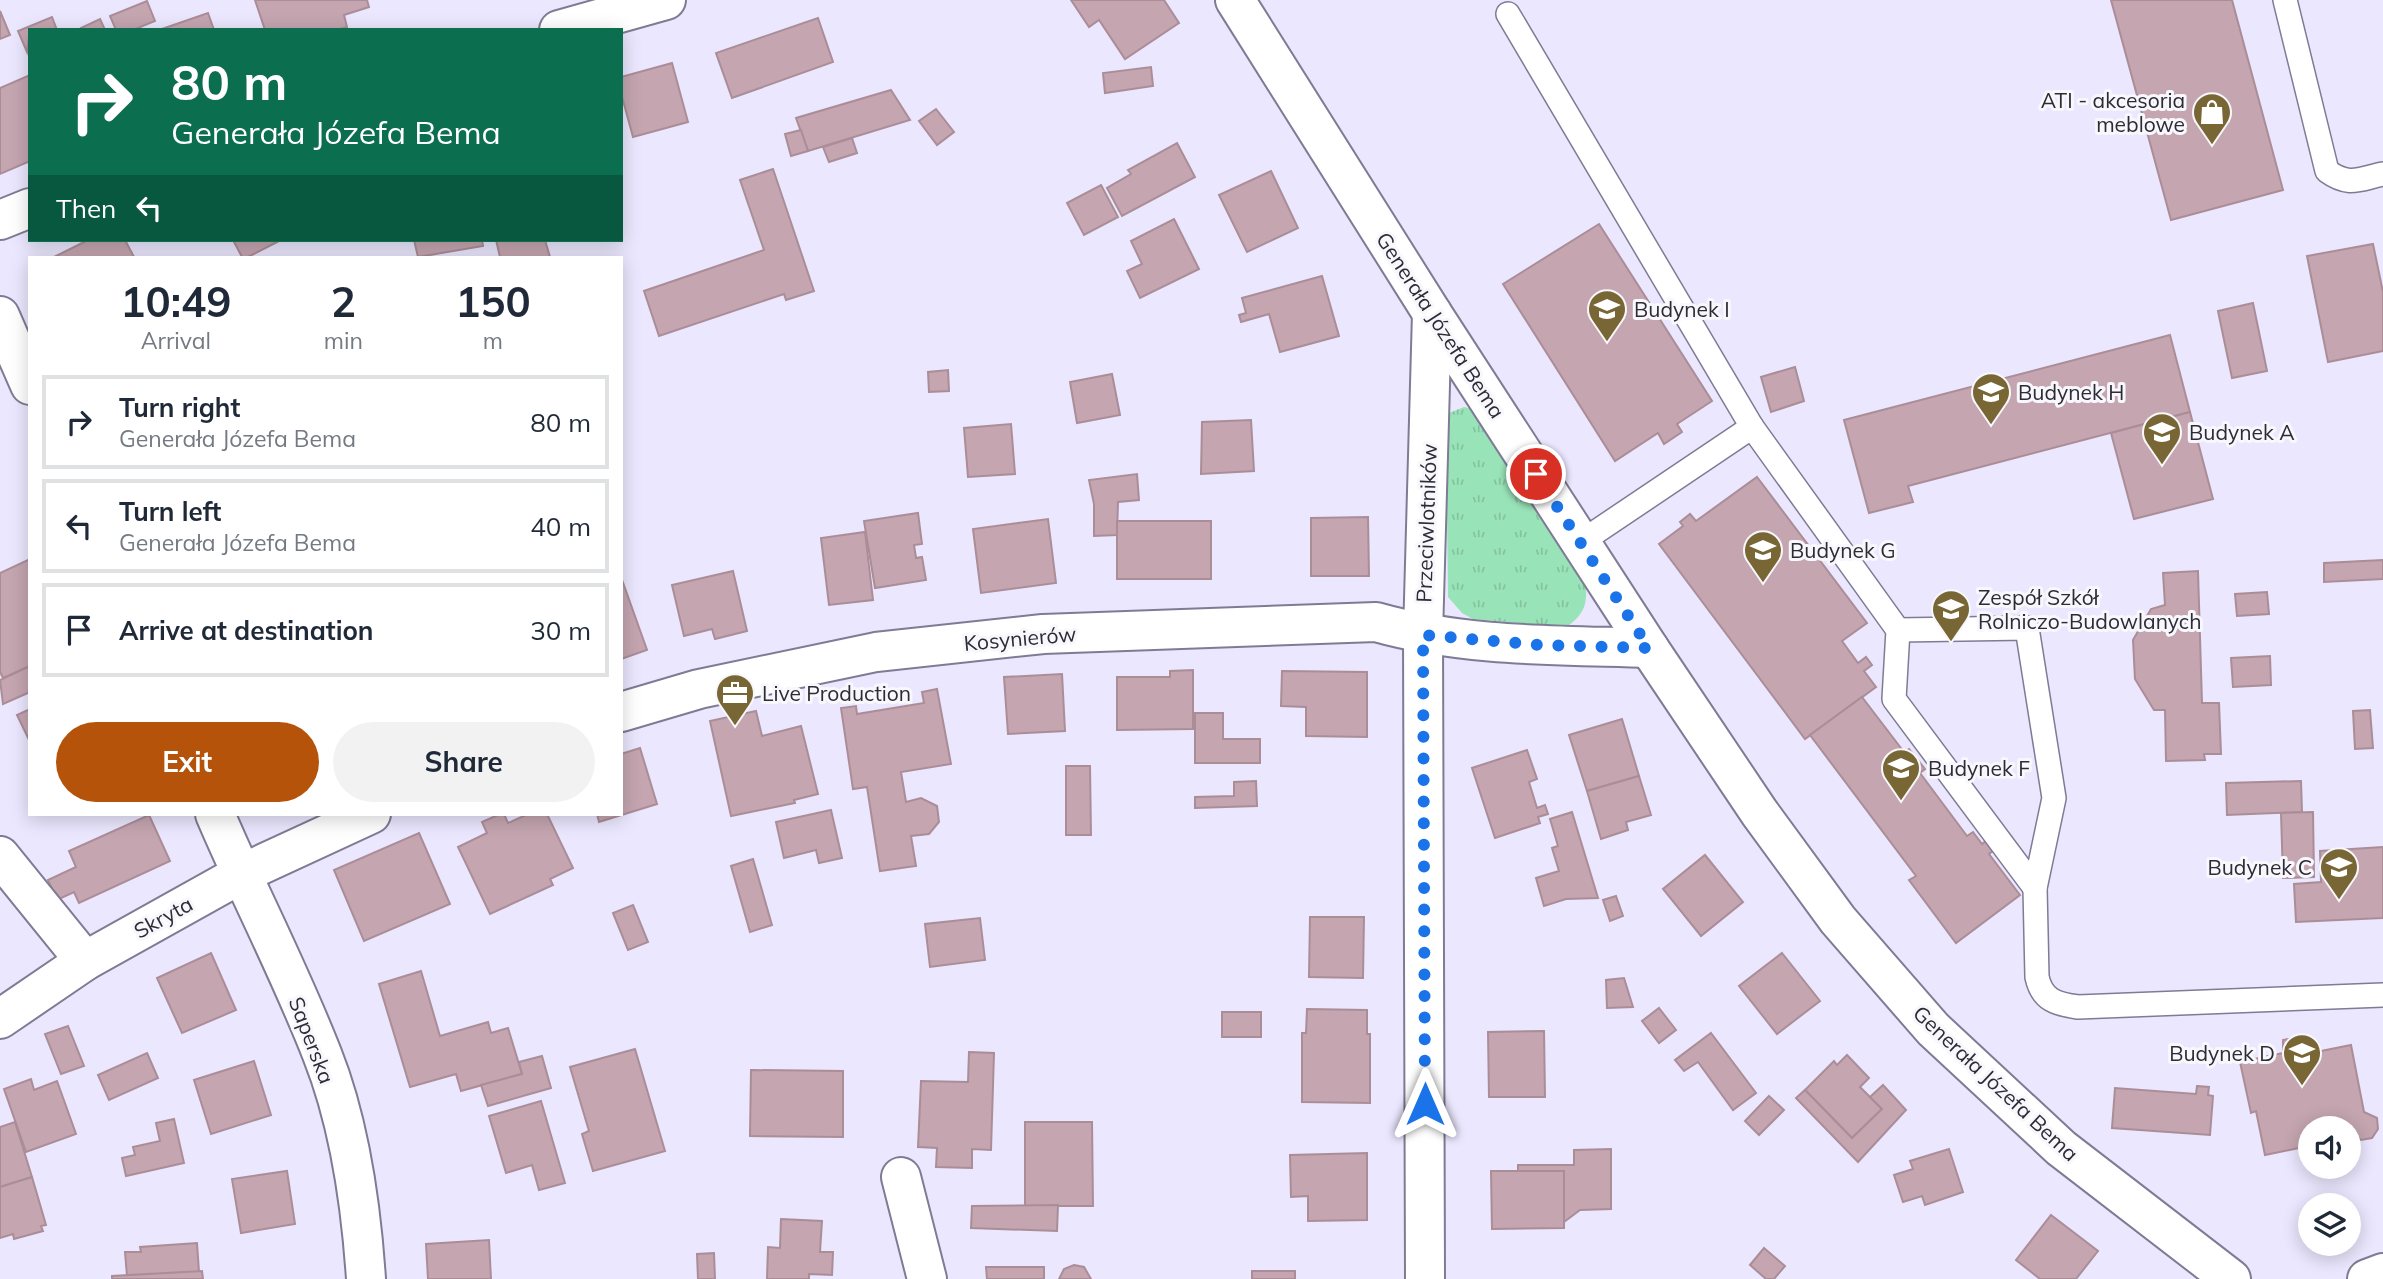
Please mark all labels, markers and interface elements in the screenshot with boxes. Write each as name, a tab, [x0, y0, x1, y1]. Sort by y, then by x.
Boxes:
text: 80 m	[171, 51, 287, 112]
icon: right	[56, 56, 147, 147]
place label: ATI - akcesoria meblowe	[2041, 87, 2185, 137]
shop icon: ATI - akcesoria meblowe	[2191, 91, 2233, 146]
text: Generała Józefa Bema	[171, 112, 501, 152]
icon: left	[130, 189, 168, 227]
text: Then	[56, 192, 116, 225]
street label: Generała Józefa Bema	[1371, 227, 1511, 423]
text: 10:49	[120, 275, 231, 328]
text: 2	[331, 275, 356, 328]
text: 150	[455, 275, 531, 328]
school or university icon: Budynek I	[1586, 288, 1628, 343]
place label: Budynek I	[1634, 296, 1730, 322]
text: Arrival	[141, 326, 211, 355]
text: min	[324, 326, 363, 355]
text: m	[483, 326, 503, 355]
school or university icon: Budynek H	[1970, 371, 2012, 426]
place label: Budynek H	[2018, 379, 2124, 405]
text: Turn right	[119, 391, 240, 424]
icon: right	[60, 403, 98, 441]
text: 80 m	[530, 406, 591, 439]
school or university icon: Budynek A	[2141, 411, 2183, 466]
place label: Budynek A	[2189, 419, 2295, 445]
text: Generała Józefa Bema	[119, 424, 356, 453]
street label: Przeciwlotników	[1410, 443, 1442, 603]
pin	[1506, 444, 1566, 504]
icon: arrive	[1517, 455, 1555, 493]
text: Turn left	[119, 495, 221, 528]
icon: left	[60, 507, 98, 545]
text: 40 m	[530, 510, 591, 543]
text: Generała Józefa Bema	[119, 528, 356, 557]
school or university icon: Budynek G	[1742, 529, 1784, 584]
place label: Budynek G	[1790, 537, 1896, 563]
place label: Zespół Szkół Rolniczo-Budowlanych	[1978, 584, 2202, 634]
school or university icon: Zespół Szkół Rolniczo-Budowlanych	[1930, 588, 1972, 643]
icon: arrive	[60, 611, 98, 649]
text: Arrive at destination	[119, 614, 374, 647]
text: 30 m	[530, 614, 591, 647]
street label: Kosynierów	[963, 620, 1077, 656]
office icon: Live Production	[714, 672, 756, 727]
place label: Live Production	[762, 680, 911, 706]
button: Exit	[56, 722, 319, 802]
button: Share	[333, 722, 595, 802]
school or university icon: Budynek F	[1880, 747, 1922, 802]
place label: Budynek F	[1928, 755, 2030, 781]
school or university icon: Budynek C	[2318, 846, 2360, 901]
place label: Budynek C	[2207, 854, 2312, 880]
street label: Skryta	[129, 890, 197, 944]
street label: Saperska	[284, 993, 340, 1087]
street label: Generała Józefa Bema	[1908, 1000, 2084, 1166]
school or university icon: Budynek D	[2281, 1032, 2323, 1087]
place label: Budynek D	[2169, 1040, 2275, 1066]
position arrow	[1388, 1067, 1462, 1141]
map controls	[2298, 1116, 2361, 1256]
button: sound	[2298, 1116, 2361, 1179]
button: layers	[2298, 1193, 2361, 1256]

